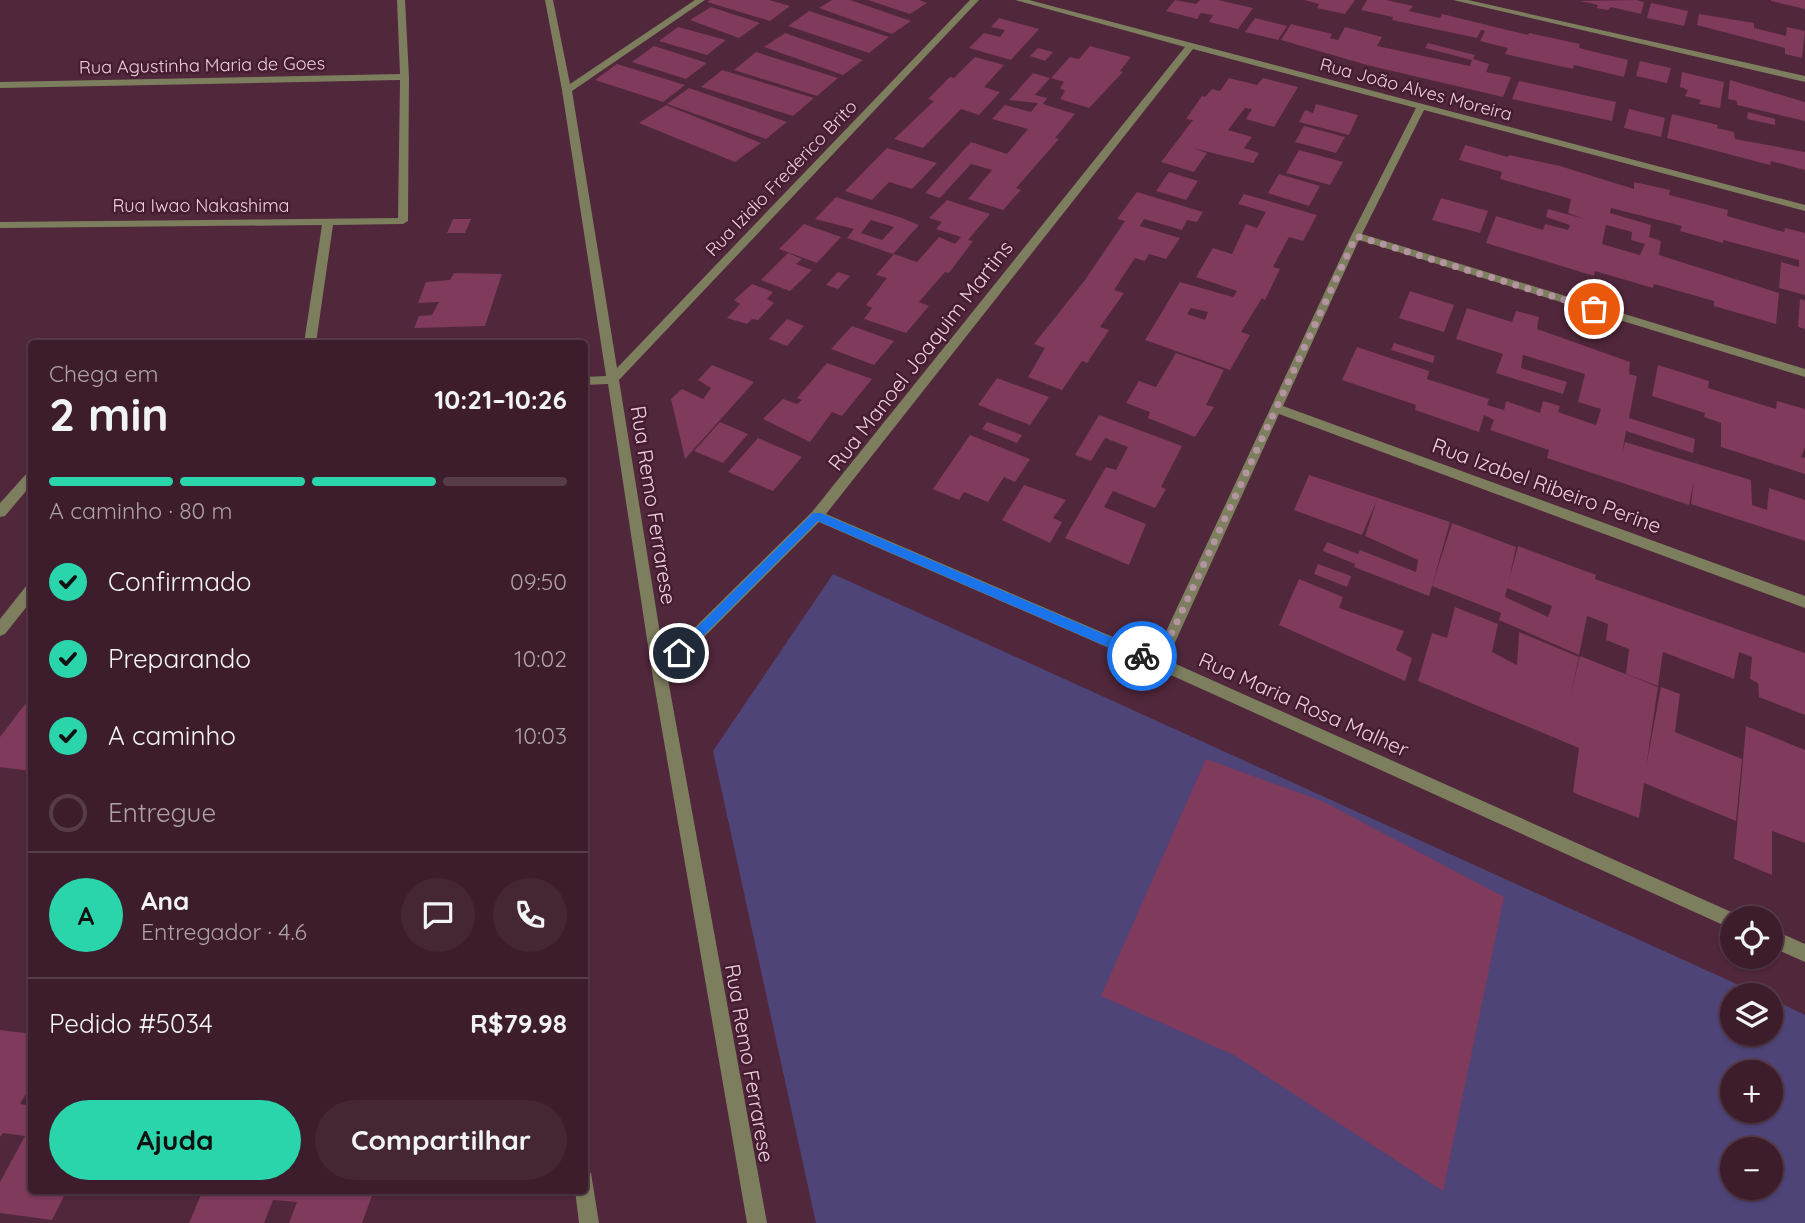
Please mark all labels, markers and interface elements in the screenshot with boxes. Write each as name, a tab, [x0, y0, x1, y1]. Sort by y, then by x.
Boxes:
street label: Rua Agustinha Maria de Goes	[79, 51, 325, 79]
street label: Rua João Alves Moreira	[1317, 52, 1515, 126]
street label: Rua Izidio Frederico Brito	[700, 95, 862, 261]
street label: Rua Iwao Nakashima	[112, 194, 290, 217]
street label: Rua Manoel Joaquim Martins	[822, 235, 1018, 475]
pin	[1564, 279, 1624, 339]
icon: bag	[1575, 290, 1613, 328]
text: Chega em	[49, 359, 158, 388]
text: 10:21–10:26	[434, 383, 567, 416]
text: 2 min	[49, 385, 169, 443]
street label: Rua Remo Ferrarese	[625, 404, 683, 606]
street label: Rua Izabel Ribeiro Perine	[1429, 431, 1665, 539]
text: A caminho · 80 m	[49, 496, 233, 525]
icon: check	[49, 563, 87, 601]
text: Confirmado	[108, 565, 252, 598]
text: 09:50	[510, 567, 567, 596]
courier	[1107, 621, 1177, 691]
pin	[649, 623, 709, 683]
icon: home	[660, 634, 698, 672]
icon: bike	[1123, 637, 1161, 675]
icon: check	[49, 640, 87, 678]
text: Preparando	[108, 642, 251, 675]
text: 10:02	[514, 644, 567, 673]
street label: Rua Maria Rosa Malher	[1195, 646, 1413, 762]
icon: check	[49, 717, 87, 755]
text: A caminho	[108, 719, 236, 752]
text: 10:03	[515, 721, 567, 750]
text: Entregue	[108, 796, 216, 829]
button: chat	[401, 878, 475, 952]
button: phone	[493, 878, 567, 952]
text: Ana	[141, 884, 189, 917]
text: A	[78, 899, 94, 932]
map controls	[1720, 906, 1783, 1200]
button: locate	[1720, 906, 1783, 969]
text: Entregador · 4.6	[141, 917, 307, 946]
street label: Rua Remo Ferrarese	[720, 962, 780, 1164]
button: layers	[1720, 983, 1783, 1046]
text: Pedido #5034	[49, 1007, 213, 1040]
text: R$79.98	[470, 1007, 567, 1040]
button: +	[1720, 1060, 1783, 1123]
button: Ajuda	[49, 1100, 301, 1180]
button: Compartilhar	[315, 1100, 567, 1180]
button: −	[1720, 1137, 1783, 1200]

